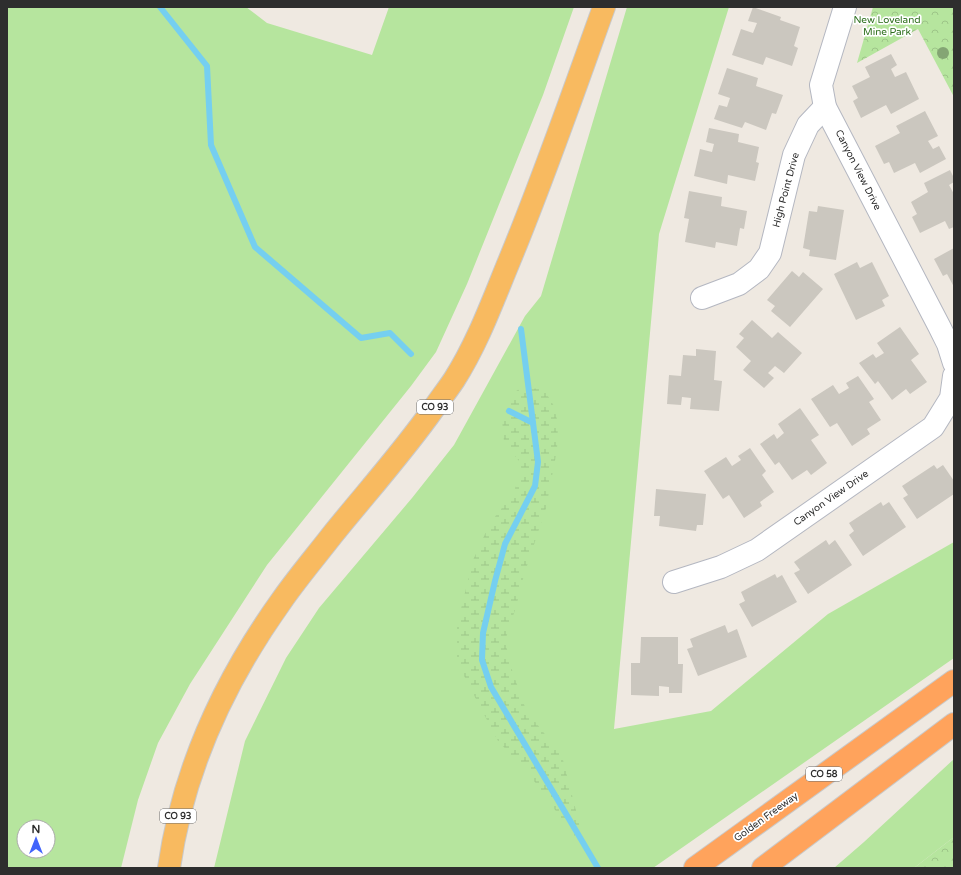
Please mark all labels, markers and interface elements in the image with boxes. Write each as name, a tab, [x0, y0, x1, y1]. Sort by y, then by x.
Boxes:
park label: New Loveland Mine Park	[853, 14, 921, 38]
street label: Canyon View Drive	[833, 128, 884, 213]
street label: High Point Drive	[770, 151, 802, 229]
road number: CO 93	[417, 400, 453, 414]
street label: Canyon View Drive	[791, 467, 871, 528]
road number: CO 58	[806, 767, 842, 781]
street label: Golden Freeway	[732, 789, 801, 844]
road number: CO 93	[160, 809, 196, 823]
north arrow	[16, 819, 56, 859]
text: N	[32, 823, 40, 836]

